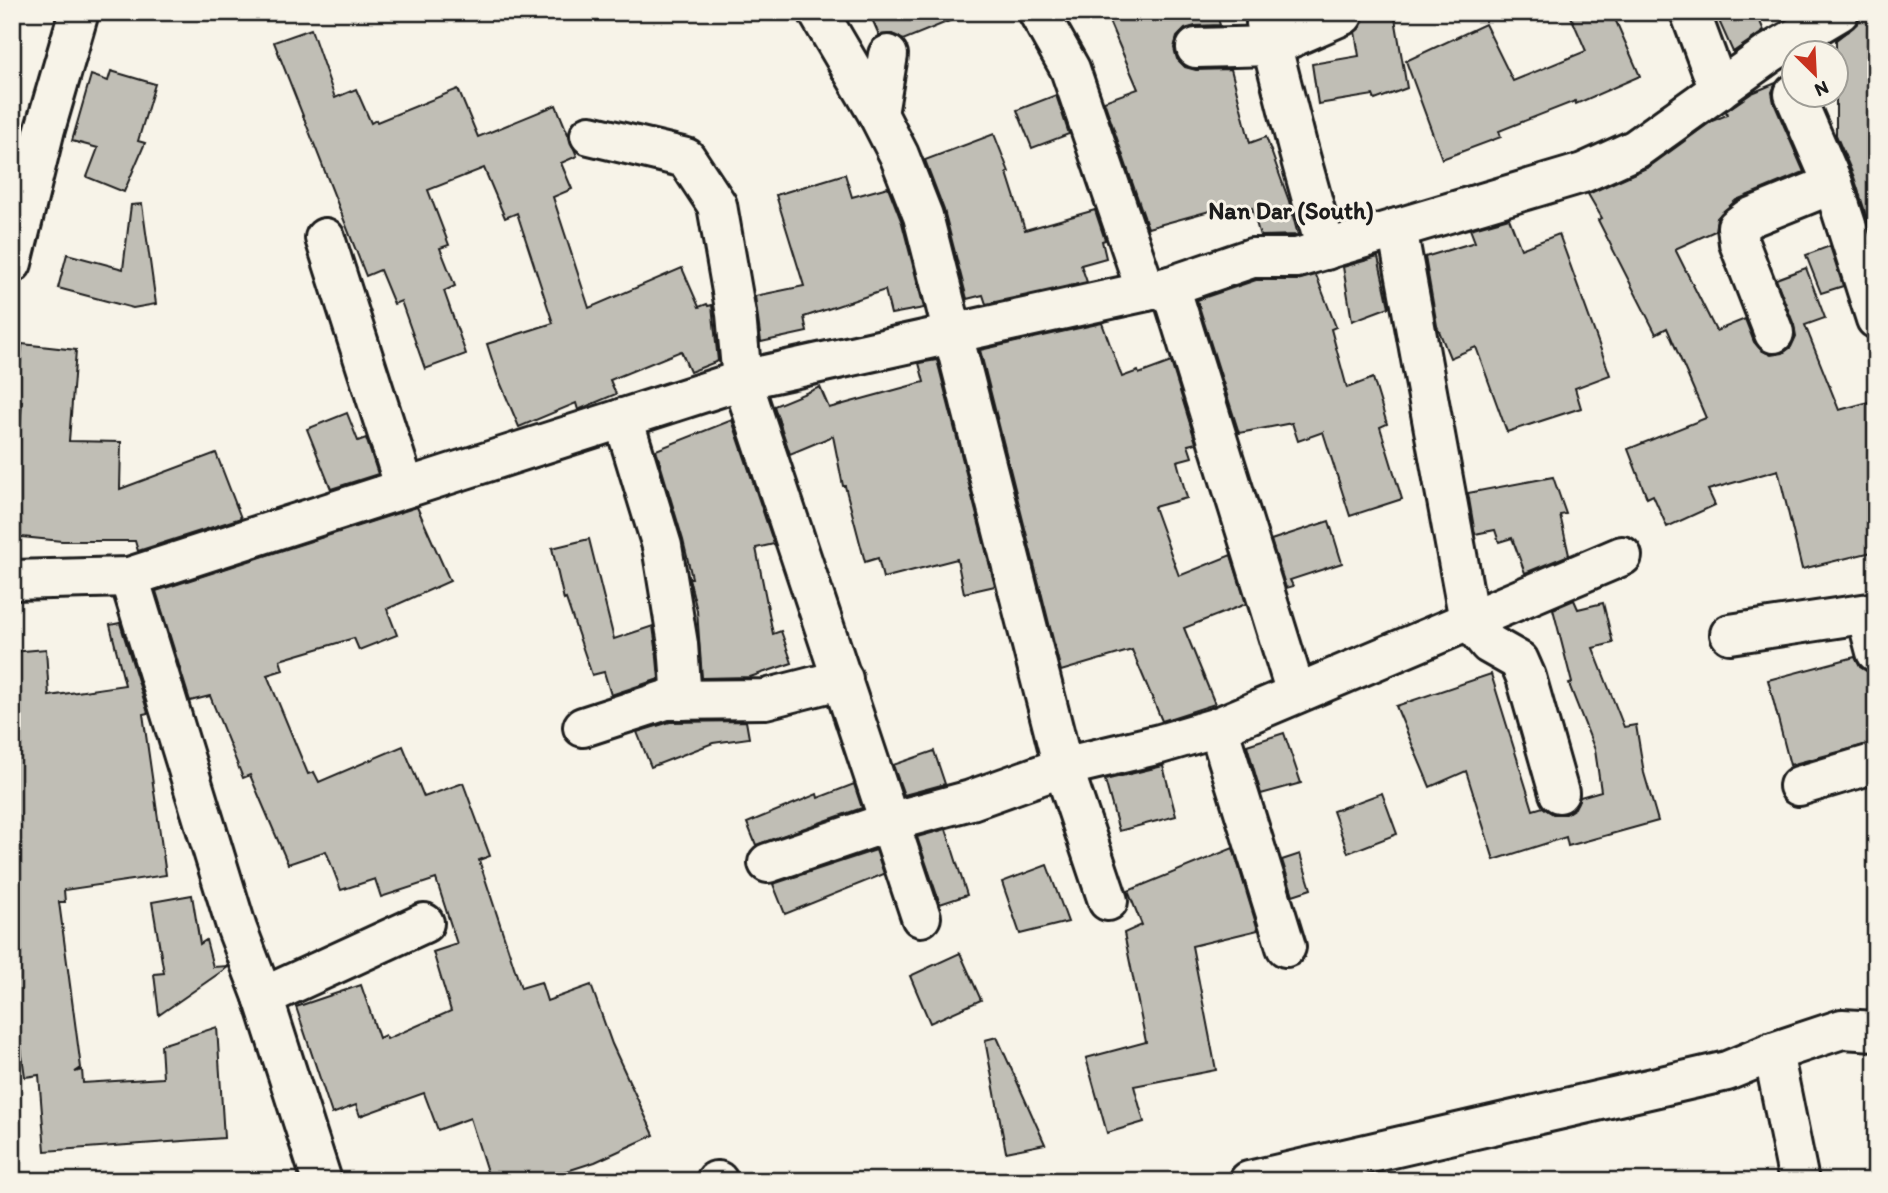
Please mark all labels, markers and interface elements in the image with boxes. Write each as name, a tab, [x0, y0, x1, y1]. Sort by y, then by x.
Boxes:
north arrow	[1780, 38, 1850, 108]
text: N	[1811, 76, 1832, 102]
district label: Nan Dar (South)	[1208, 196, 1374, 226]

